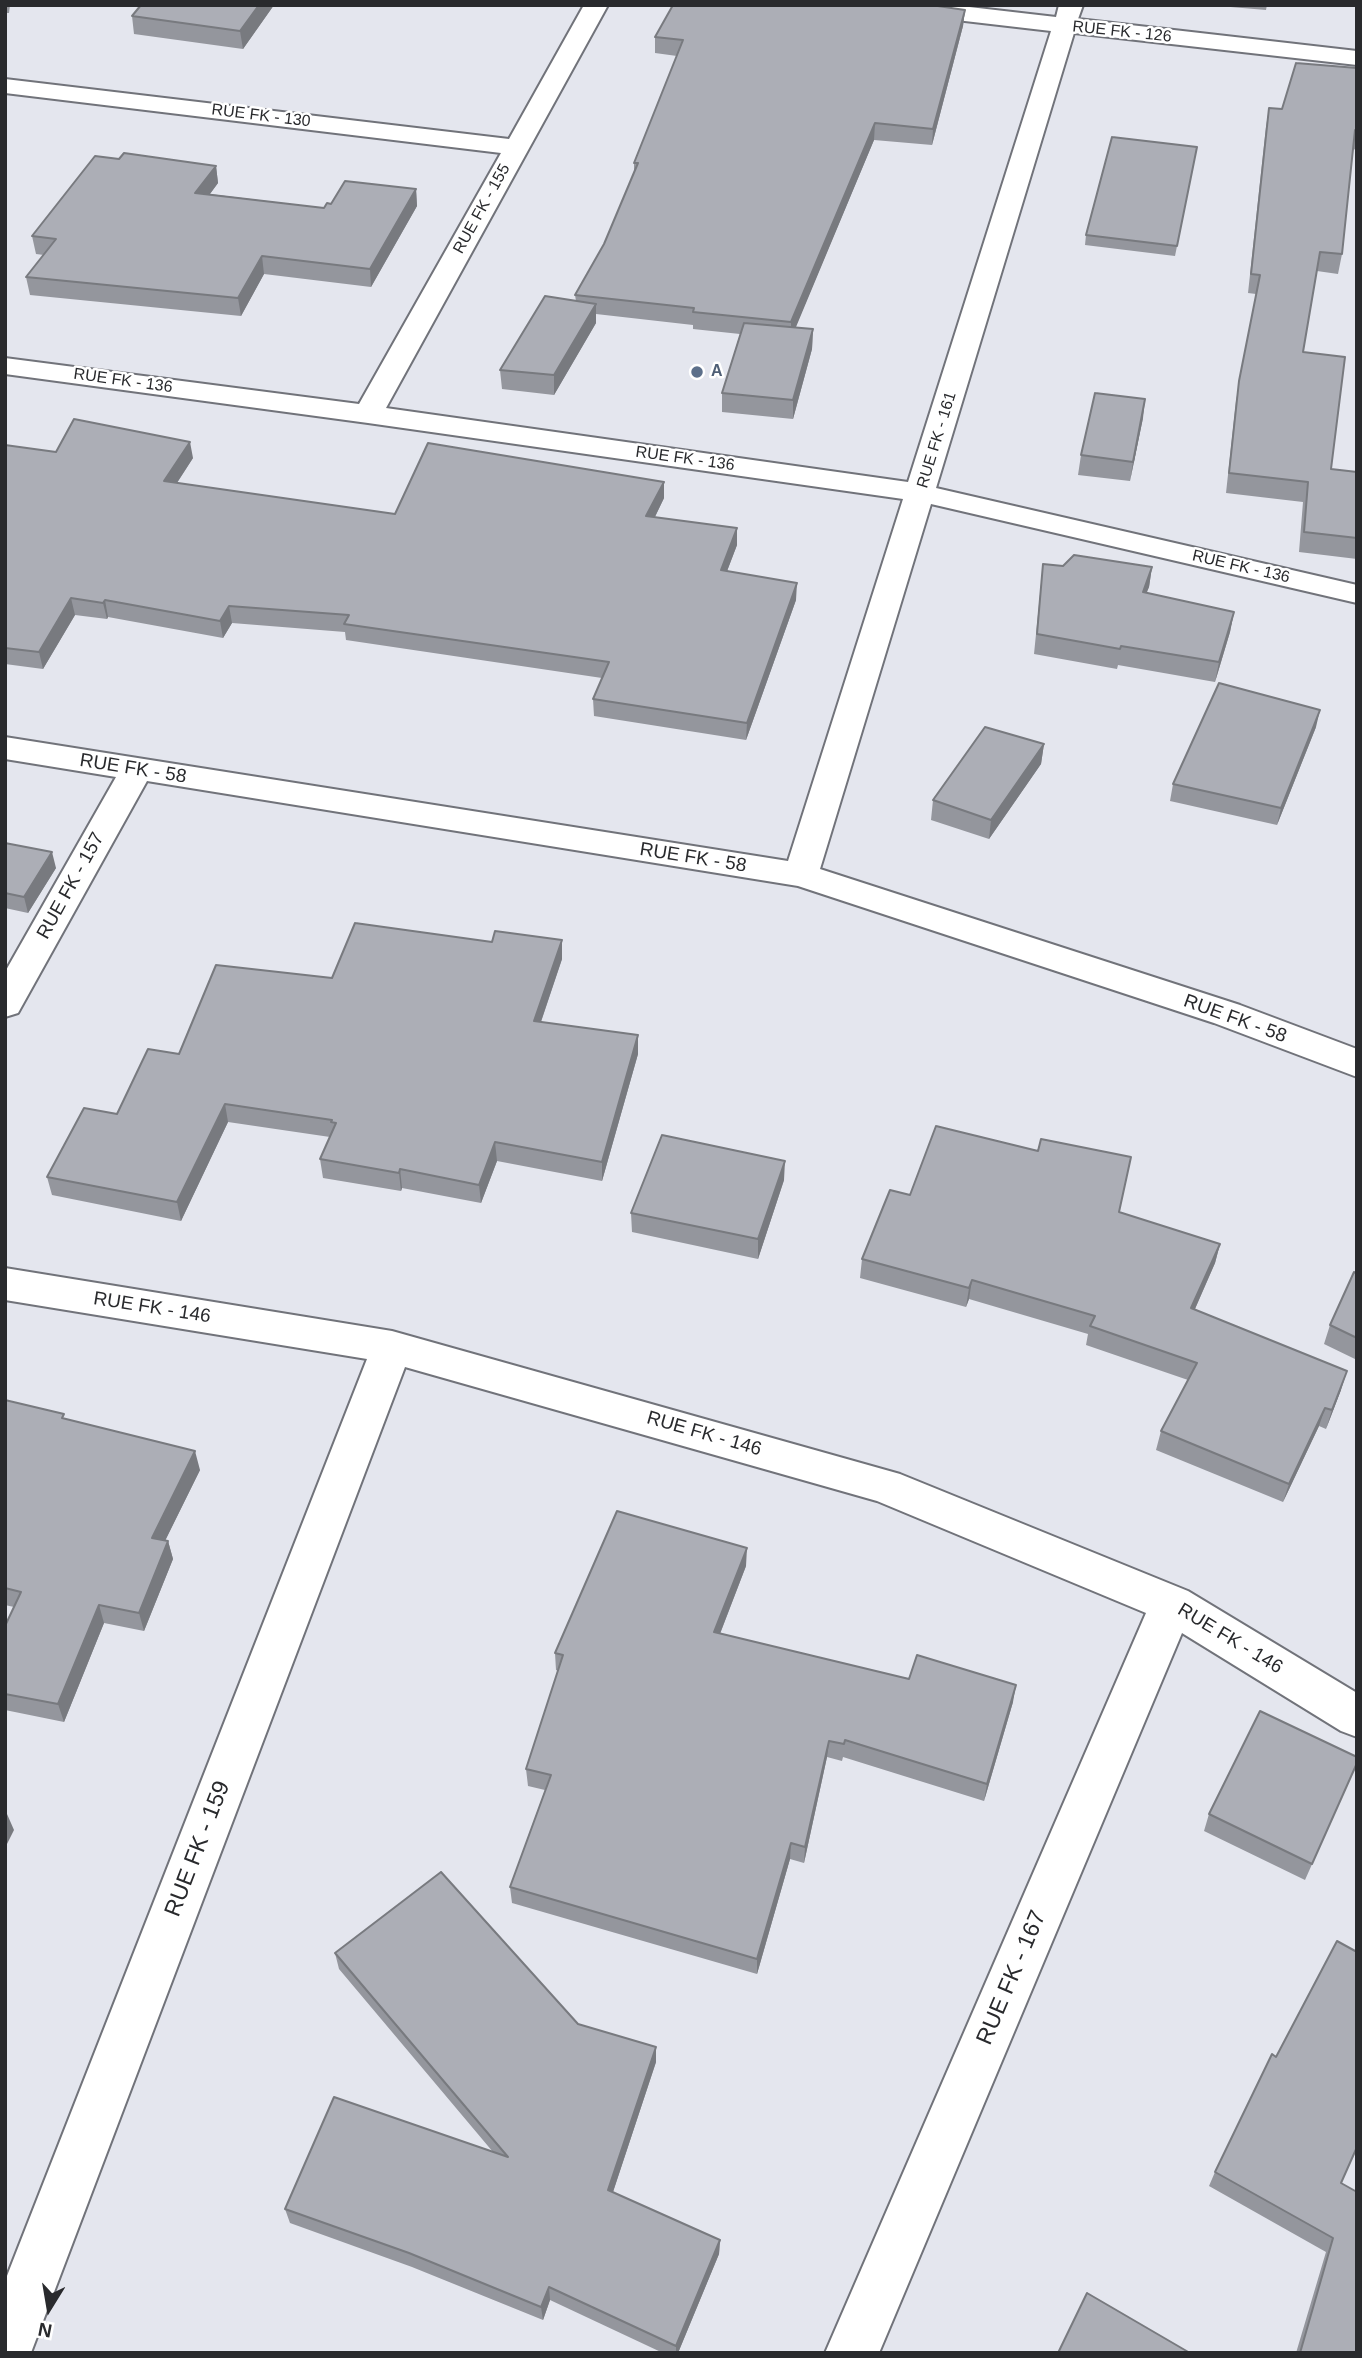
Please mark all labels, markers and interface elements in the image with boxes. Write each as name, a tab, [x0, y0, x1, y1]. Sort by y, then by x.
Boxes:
street label: RUE FK - 126	[1071, 17, 1173, 47]
street label: RUE FK - 130	[210, 100, 312, 132]
street label: RUE FK - 155	[449, 161, 515, 257]
place label: A	[711, 362, 723, 382]
marker: A	[689, 364, 705, 380]
street label: RUE FK - 136	[72, 365, 174, 397]
street label: RUE FK - 161	[913, 390, 961, 490]
street label: RUE FK - 136	[634, 443, 736, 475]
street label: RUE FK - 136	[1190, 546, 1292, 588]
street label: RUE FK - 58	[78, 749, 188, 789]
street label: RUE FK - 157	[32, 829, 110, 943]
street label: RUE FK - 58	[638, 838, 748, 878]
street label: RUE FK - 58	[1181, 990, 1289, 1048]
street label: RUE FK - 146	[92, 1287, 212, 1329]
street label: RUE FK - 146	[644, 1407, 764, 1461]
street label: RUE FK - 146	[1173, 1599, 1287, 1679]
street label: RUE FK - 159	[159, 1777, 237, 1921]
street label: RUE FK - 167	[971, 1907, 1053, 2049]
north arrow	[14, 2274, 84, 2344]
text: N	[36, 2318, 54, 2342]

